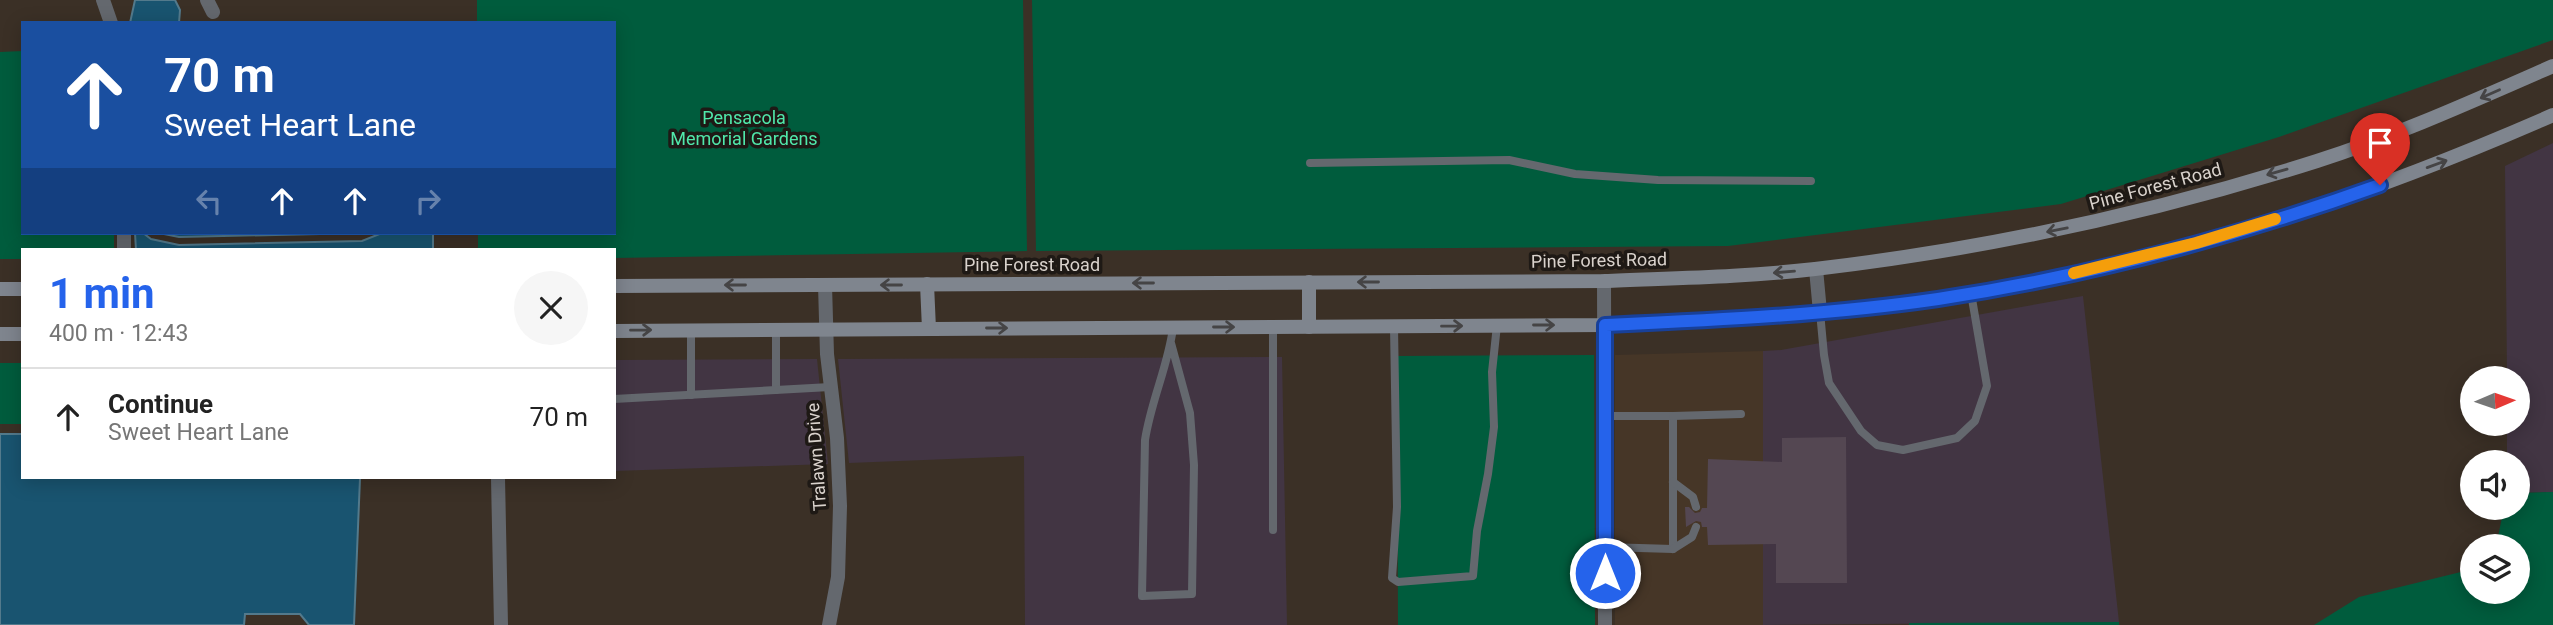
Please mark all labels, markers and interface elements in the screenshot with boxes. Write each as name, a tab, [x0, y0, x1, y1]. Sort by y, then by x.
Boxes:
text: 70 m	[164, 47, 275, 104]
icon: ahead	[49, 49, 140, 140]
one-way arrow	[2480, 88, 2502, 101]
text: Sweet Heart Lane	[164, 106, 416, 144]
park label: Pensacola Memorial Gardens	[670, 107, 818, 149]
pin	[2350, 113, 2410, 185]
icon: arrive	[2361, 124, 2399, 162]
one-way arrow	[2425, 157, 2447, 169]
street label: Pine Forest Road	[2087, 158, 2223, 214]
one-way arrow	[2266, 167, 2288, 180]
icon: left	[190, 182, 228, 220]
icon: ahead	[263, 182, 301, 220]
icon: ahead	[336, 182, 374, 220]
icon: right	[409, 182, 447, 220]
one-way arrow	[2046, 224, 2069, 238]
street label: Pine Forest Road	[1531, 248, 1667, 272]
street label: Pine Forest Road	[964, 254, 1100, 275]
one-way arrow	[1773, 266, 1796, 279]
text: 1 min	[49, 269, 155, 318]
button: close	[514, 271, 588, 345]
one-way arrow	[1357, 275, 1380, 289]
one-way arrow	[1131, 276, 1154, 290]
one-way arrow	[879, 278, 902, 292]
one-way arrow	[724, 279, 747, 292]
one-way arrow	[1532, 318, 1555, 332]
one-way arrow	[1440, 319, 1463, 333]
text: 400 m · 12:43	[49, 320, 188, 347]
one-way arrow	[1213, 320, 1236, 334]
one-way arrow	[985, 322, 1008, 335]
one-way arrow	[629, 323, 652, 337]
north arrow	[2460, 366, 2530, 436]
map controls	[2460, 366, 2530, 604]
text: Continue	[108, 389, 213, 419]
icon: ahead	[49, 398, 87, 436]
text: 70 m	[530, 402, 588, 432]
street label: Tralawn Drive	[802, 402, 830, 512]
text: Sweet Heart Lane	[108, 419, 289, 446]
button: sound	[2460, 450, 2530, 520]
button: layers	[2460, 534, 2530, 604]
position arrow	[1568, 536, 1642, 610]

